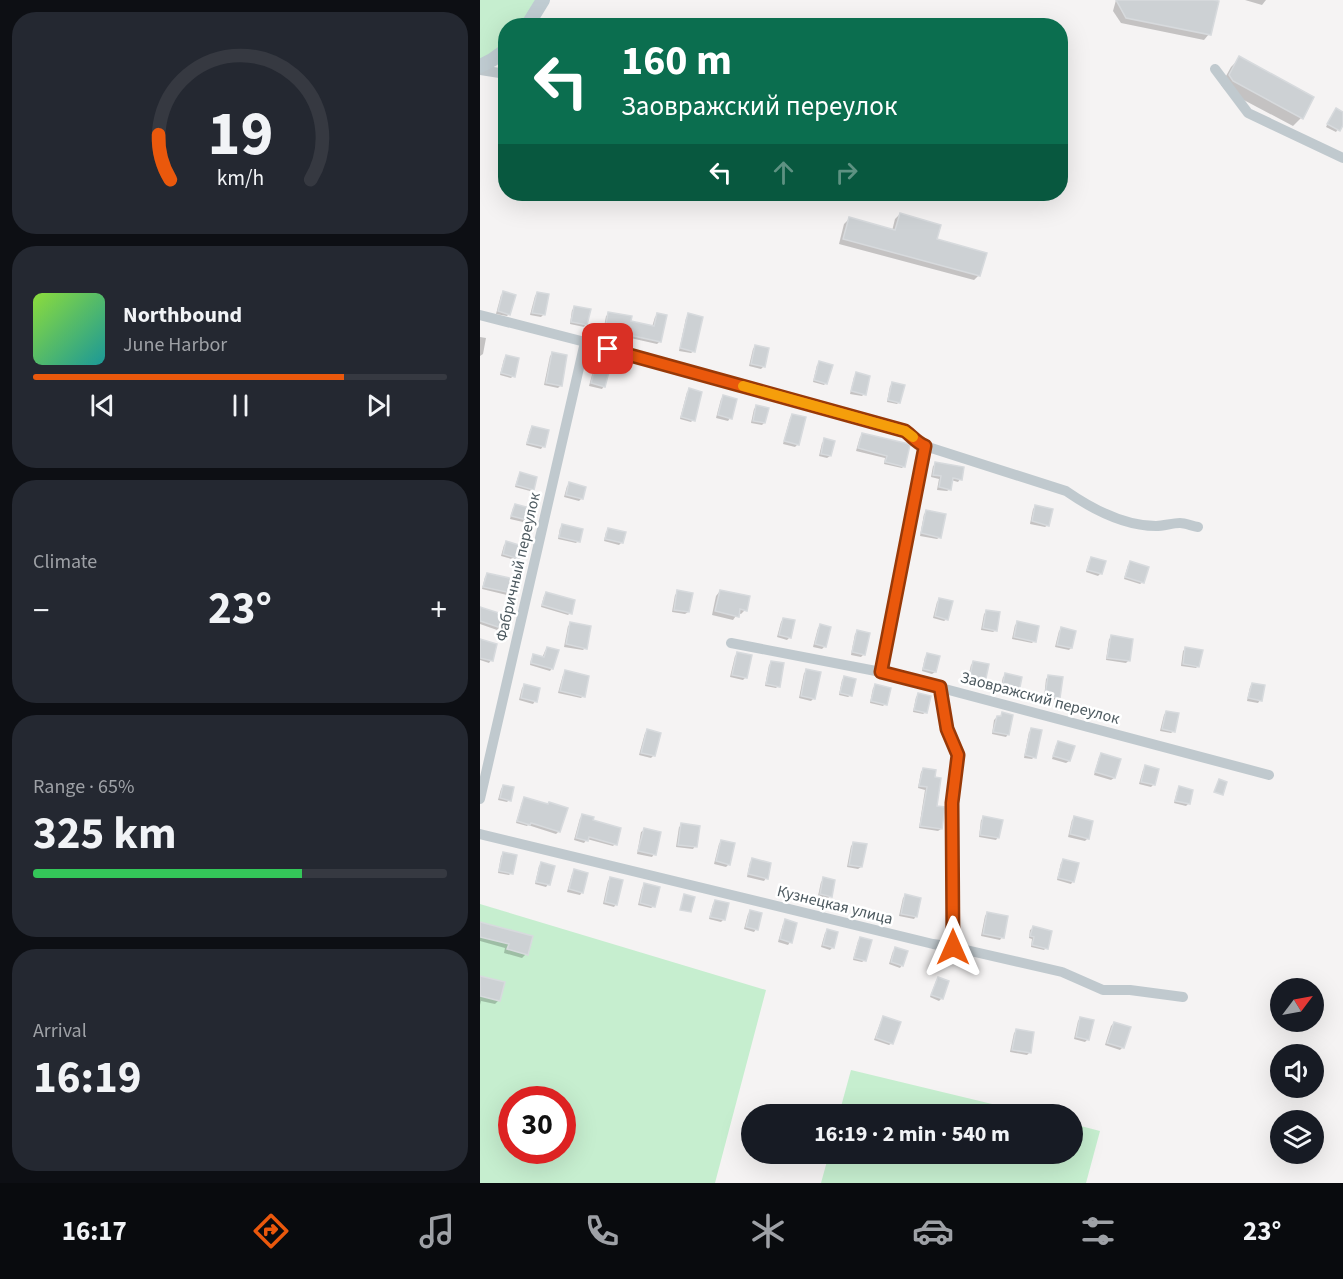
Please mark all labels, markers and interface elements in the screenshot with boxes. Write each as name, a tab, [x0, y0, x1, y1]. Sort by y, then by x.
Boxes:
text: 160 m	[621, 31, 732, 91]
icon: left	[522, 42, 600, 120]
text: Заовражский переулок	[621, 87, 897, 126]
text: 19	[207, 90, 273, 179]
icon: left	[704, 156, 737, 189]
icon: ahead	[767, 156, 800, 189]
icon: right	[830, 156, 863, 189]
text: km/h	[216, 163, 264, 194]
text: Northbound	[123, 299, 242, 331]
pin	[582, 323, 633, 374]
text: June Harbor	[123, 331, 227, 359]
icon: arrive	[591, 332, 624, 365]
icon: previous	[86, 389, 119, 422]
icon: pause	[224, 389, 257, 422]
icon: next	[362, 389, 395, 422]
street label: Фабричный переулок	[490, 490, 546, 644]
text: Climate	[33, 548, 97, 576]
text: 23°	[208, 577, 272, 641]
text: −	[33, 587, 49, 634]
text: +	[431, 587, 447, 634]
street label: Заовражский переулок	[958, 666, 1122, 730]
text: Range · 65%	[33, 773, 134, 801]
text: 325 km	[33, 802, 177, 866]
street label: Кузнецкая улица	[775, 880, 895, 930]
position arrow	[921, 915, 985, 979]
north arrow	[1270, 978, 1324, 1032]
map controls	[1270, 978, 1324, 1164]
text: Arrival	[33, 1017, 87, 1045]
button: sound	[1270, 1044, 1324, 1098]
text: 16:19	[33, 1046, 142, 1110]
speed limit sign: 30	[498, 1086, 576, 1164]
button: layers	[1270, 1110, 1324, 1164]
text: 16:19 · 2 min · 540 m	[814, 1118, 1010, 1150]
icon: directions	[250, 1210, 292, 1252]
icon: music	[416, 1210, 458, 1252]
icon: phone	[581, 1210, 623, 1252]
icon: climate	[747, 1210, 789, 1252]
icon: car	[912, 1210, 954, 1252]
icon: filters	[1077, 1210, 1119, 1252]
text: 16:17	[62, 1212, 127, 1251]
text: 23°	[1243, 1212, 1281, 1251]

